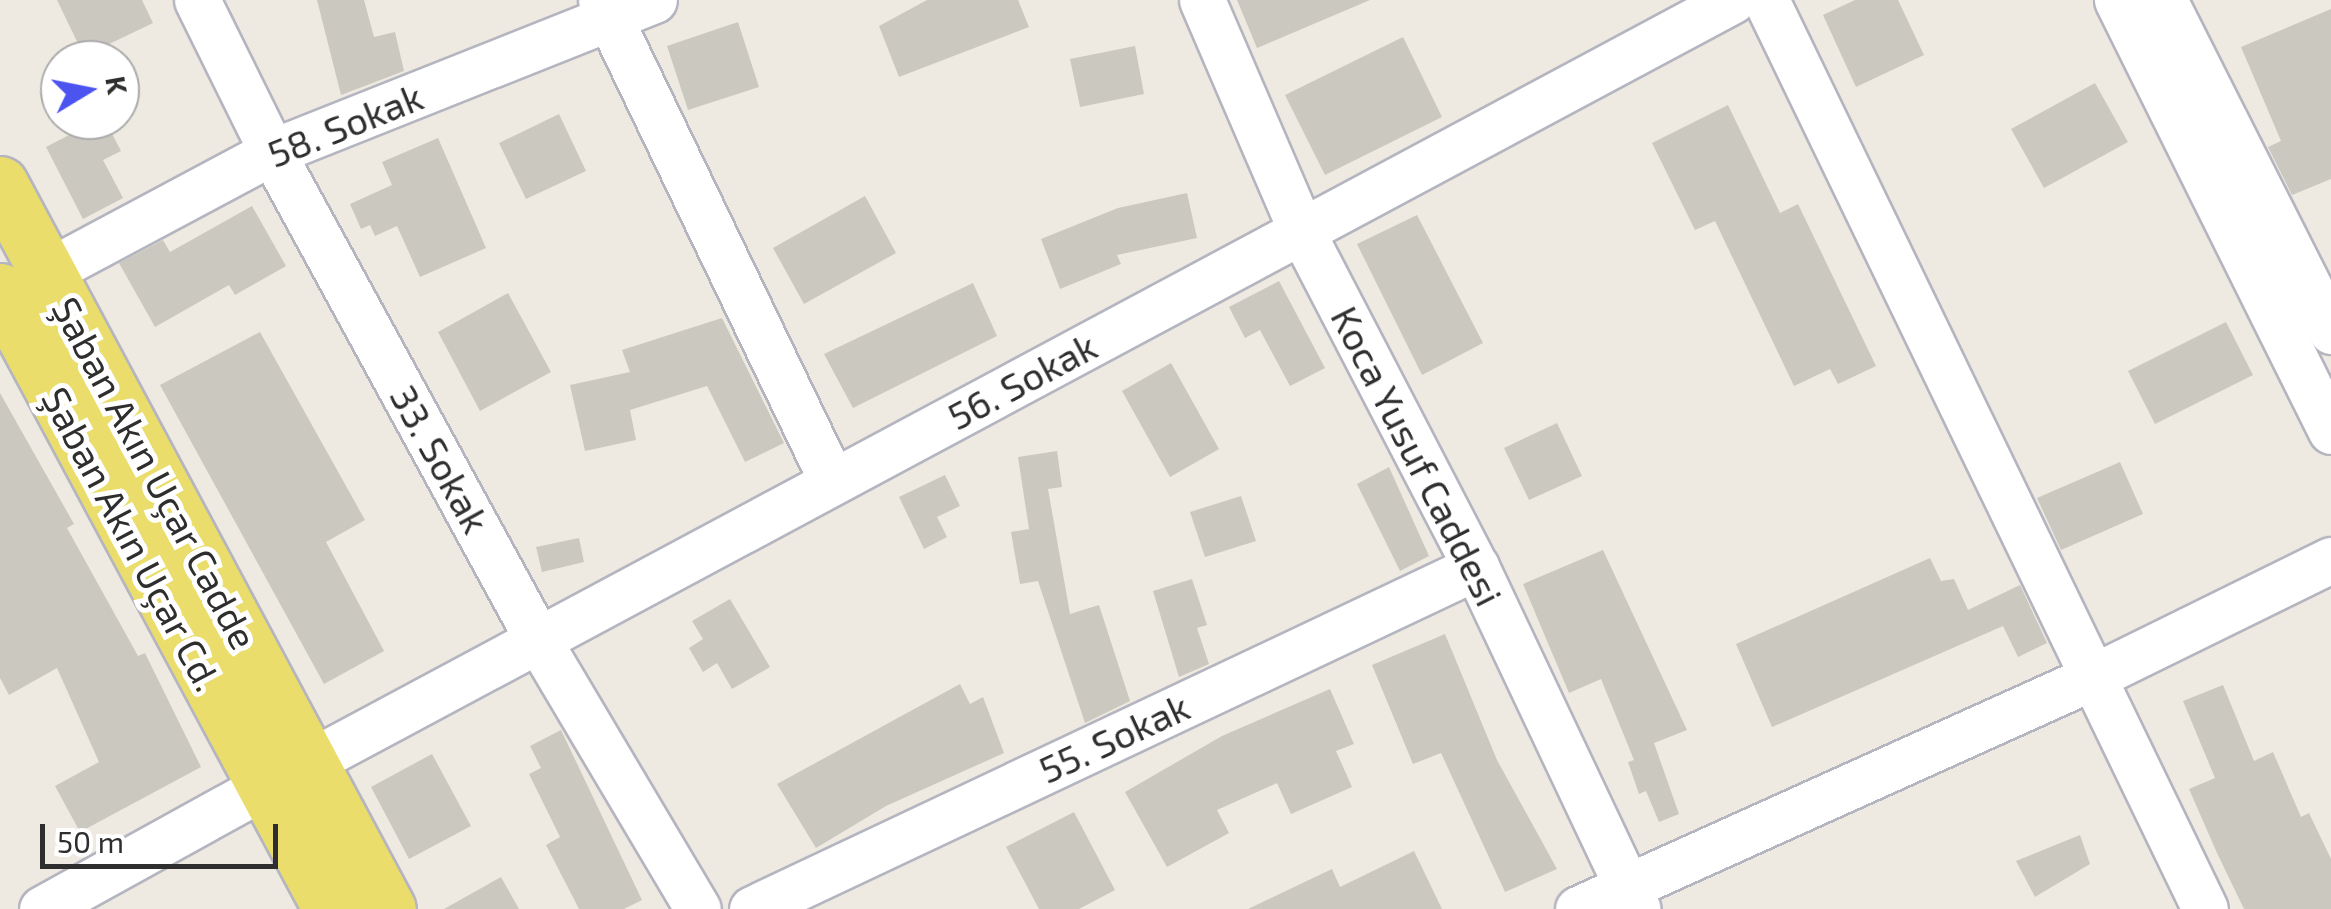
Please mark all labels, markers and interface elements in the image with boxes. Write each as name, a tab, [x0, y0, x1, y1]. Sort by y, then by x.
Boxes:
north arrow	[40, 40, 140, 140]
text: K	[99, 73, 136, 97]
street label: 58. Sokak	[261, 73, 429, 177]
street label: Şaban Akın Uçar Cadde	[43, 289, 267, 657]
street label: Koca Yusuf Caddesi	[1321, 298, 1513, 614]
street label: 56. Sokak	[940, 323, 1104, 439]
street label: 33. Sokak	[381, 377, 499, 541]
street label: Şaban Akın Uçar Cd.	[32, 379, 232, 699]
street label: 55. Sokak	[1032, 683, 1196, 793]
scale bar	[45, 804, 282, 866]
text: 50 m	[57, 823, 124, 859]

